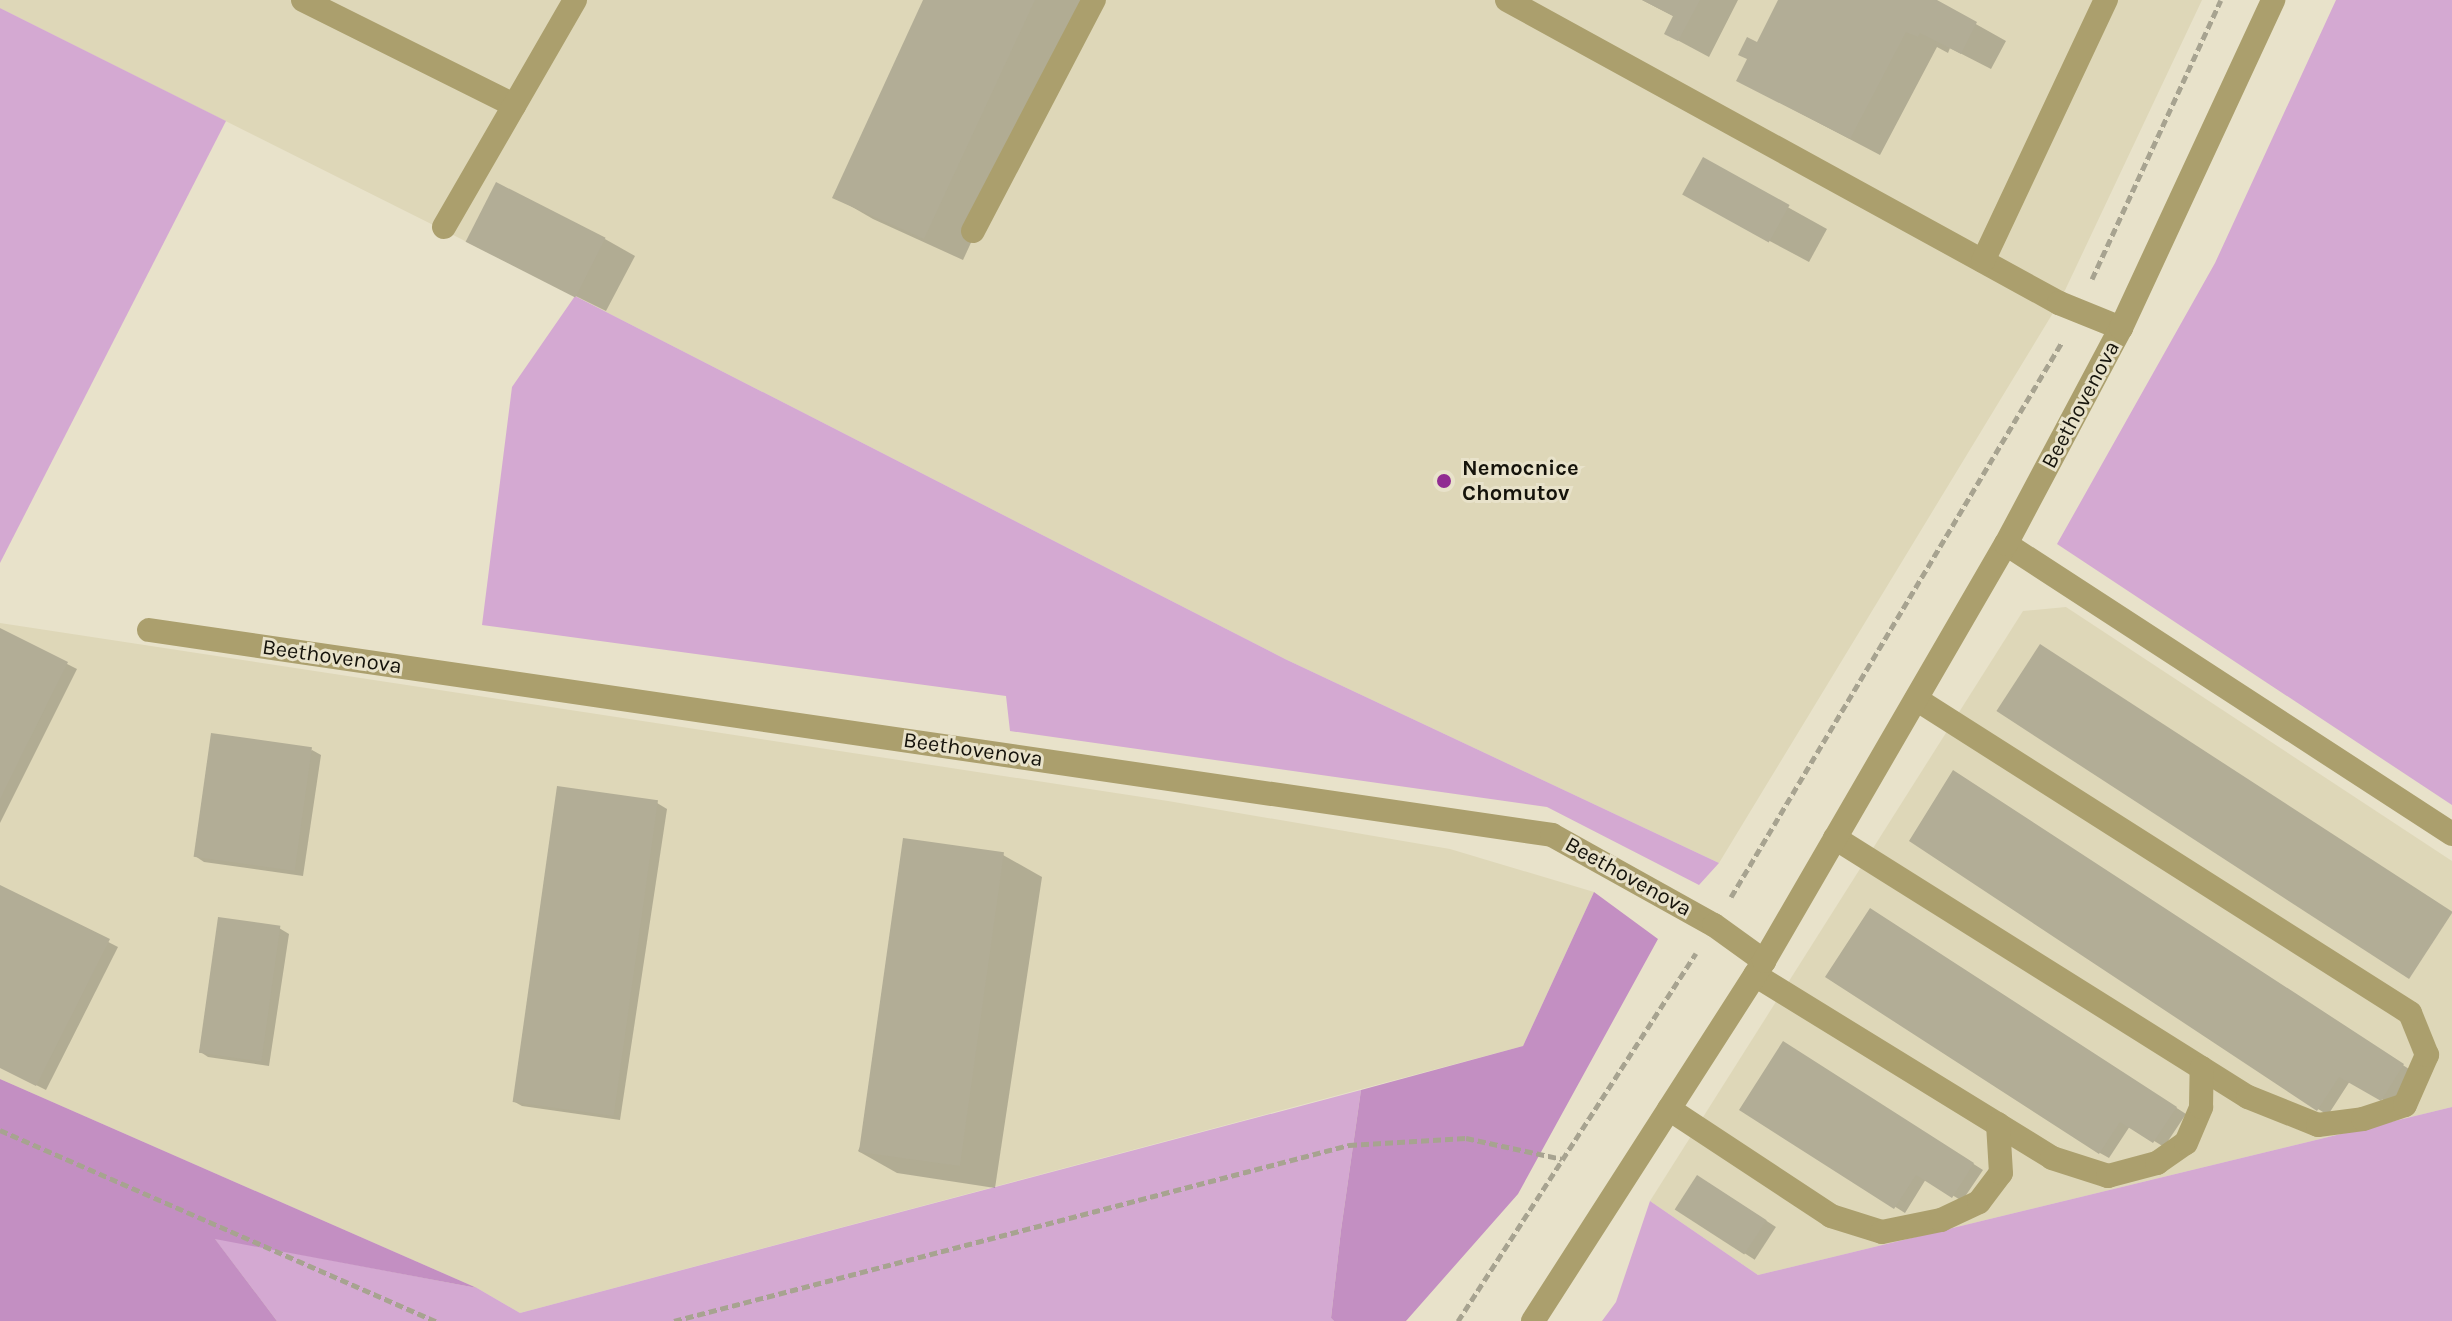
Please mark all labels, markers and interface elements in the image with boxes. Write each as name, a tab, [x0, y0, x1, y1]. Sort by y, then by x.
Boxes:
street label: Beethovenova	[2036, 337, 2126, 473]
place label: Nemocnice Chomutov	[1462, 455, 1579, 506]
marker: Nemocnice Chomutov	[1433, 470, 1455, 492]
street label: Beethovenova	[261, 634, 403, 680]
street label: Beethovenova	[902, 727, 1044, 773]
street label: Beethovenova	[1560, 831, 1696, 923]

